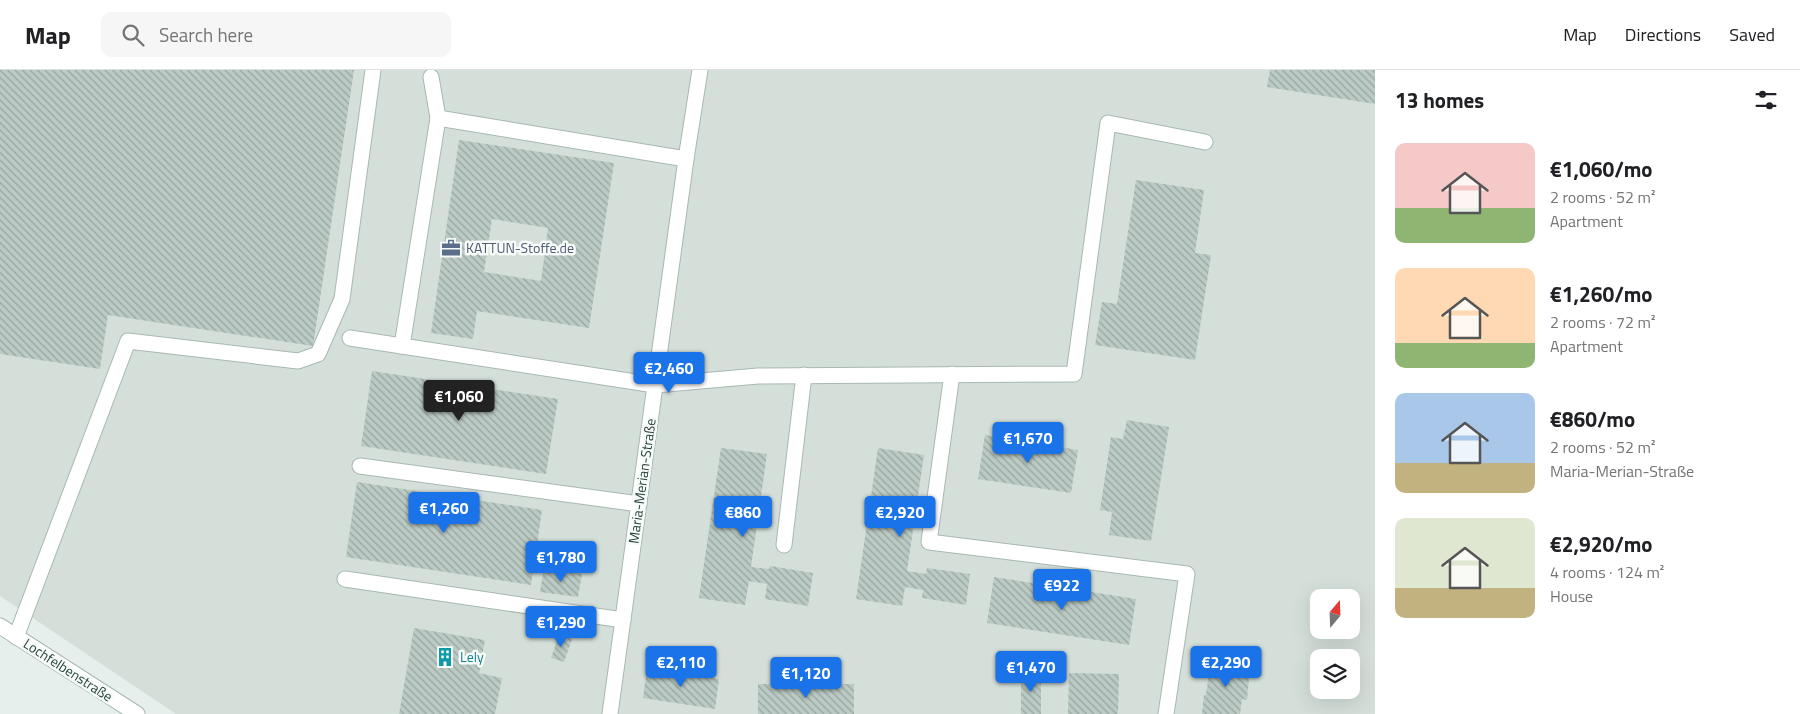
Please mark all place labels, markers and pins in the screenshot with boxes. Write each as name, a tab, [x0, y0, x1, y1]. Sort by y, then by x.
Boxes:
office icon: KATTUN-Stoffe.de	[440, 237, 462, 259]
place label: KATTUN-Stoffe.de	[466, 237, 574, 258]
pin: €2,460	[628, 352, 710, 394]
pin: €1,060	[418, 380, 500, 422]
pin: €1,670	[987, 422, 1069, 464]
pin: €1,260	[403, 492, 485, 534]
pin: €860	[713, 496, 773, 538]
pin: €2,920	[859, 496, 941, 538]
pin: €1,780	[520, 540, 602, 583]
pin: €922	[1032, 568, 1092, 611]
pin: €1,290	[520, 606, 602, 648]
building icon: Lely	[434, 646, 456, 668]
place label: Lely	[460, 646, 484, 667]
pin: €2,110	[640, 646, 722, 688]
pin: €2,290	[1185, 646, 1267, 688]
pin: €1,470	[990, 650, 1072, 693]
pin: €1,120	[765, 656, 847, 699]

